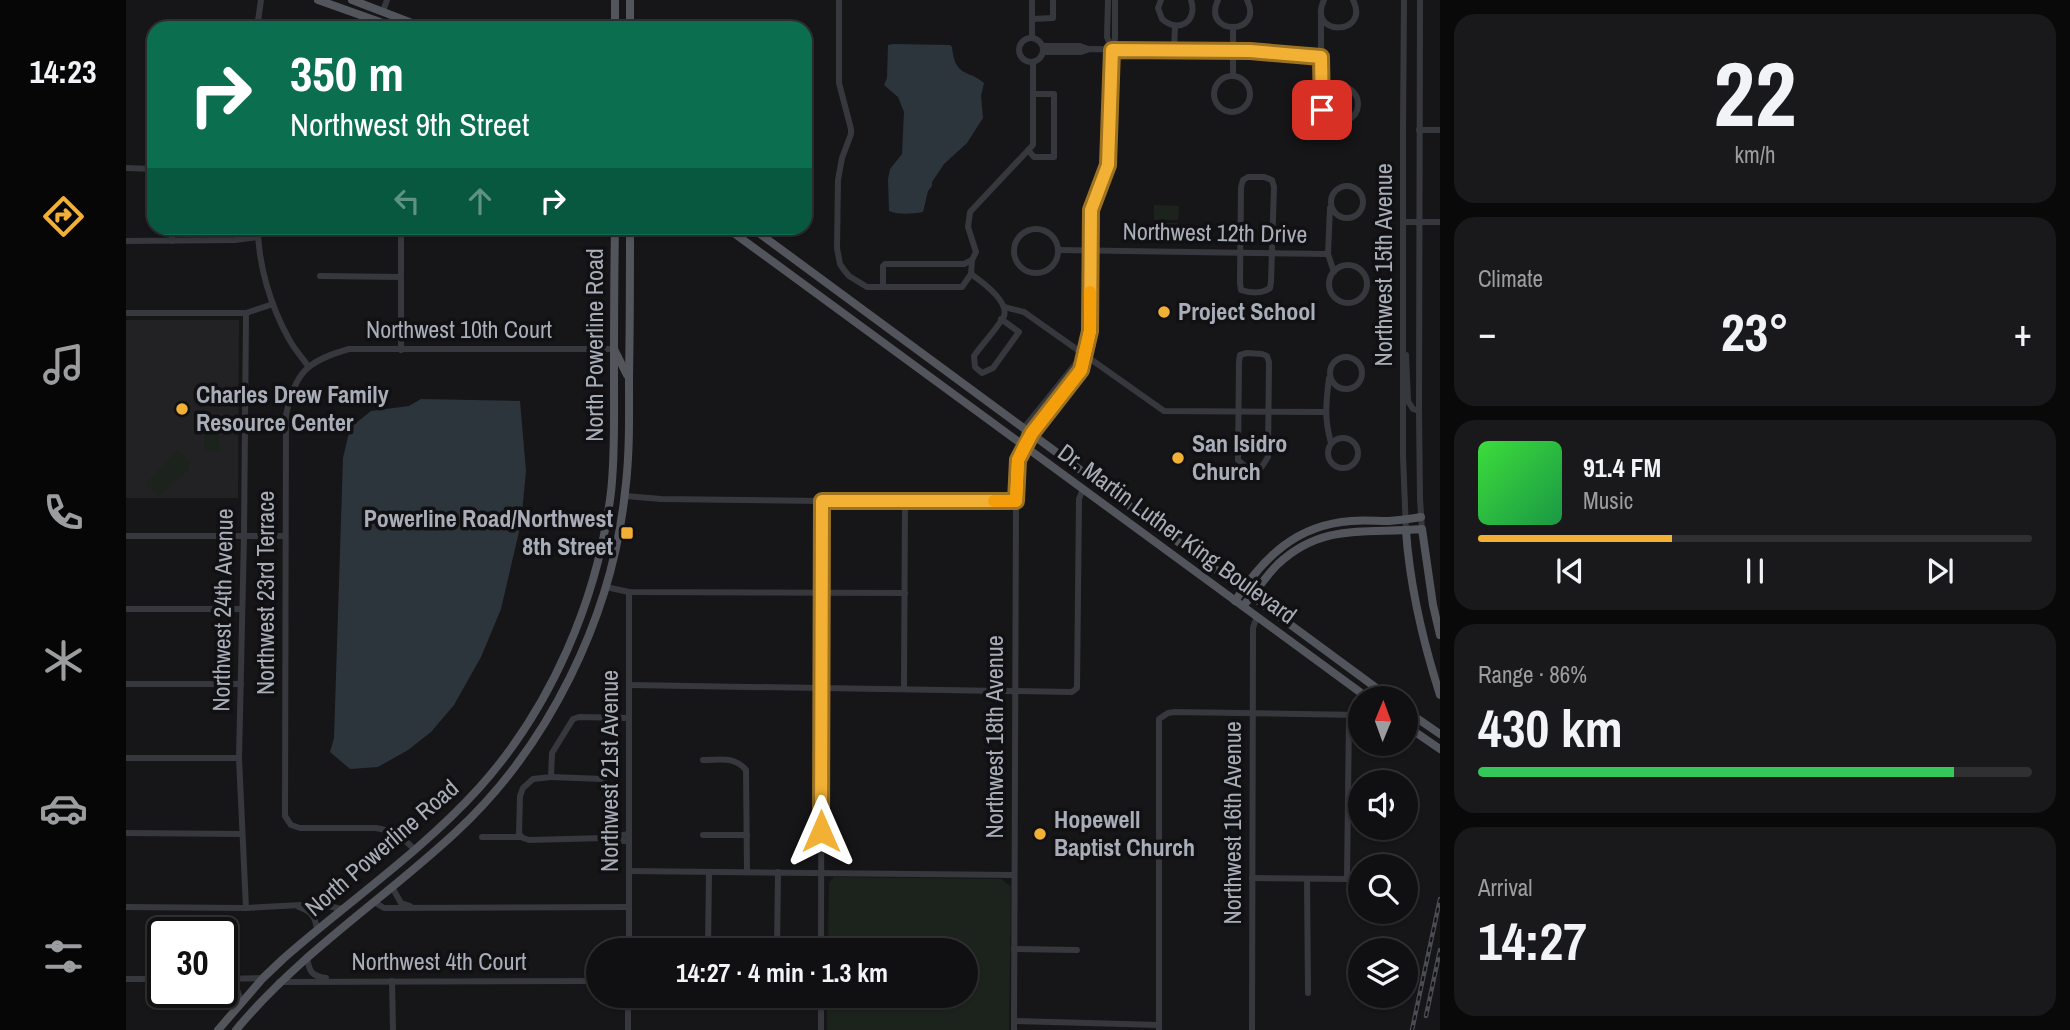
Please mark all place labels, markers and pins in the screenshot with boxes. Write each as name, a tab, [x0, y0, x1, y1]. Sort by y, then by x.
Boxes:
pin	[1292, 80, 1352, 140]
place label: Project School	[1178, 295, 1316, 327]
marker: Project School	[1156, 304, 1172, 320]
place label: Charles Drew Family Resource Center	[196, 378, 389, 438]
marker: Charles Drew Family Resource Center	[174, 401, 190, 417]
place label: San Isidro Church	[1192, 427, 1287, 487]
marker: San Isidro Church	[1170, 450, 1186, 466]
place label: Powerline Road/Northwest 8th Street	[364, 502, 613, 562]
marker: Powerline Road/Northwest 8th Street	[619, 525, 635, 541]
place label: Hopewell Baptist Church	[1054, 803, 1195, 863]
marker: Hopewell Baptist Church	[1032, 826, 1048, 842]

